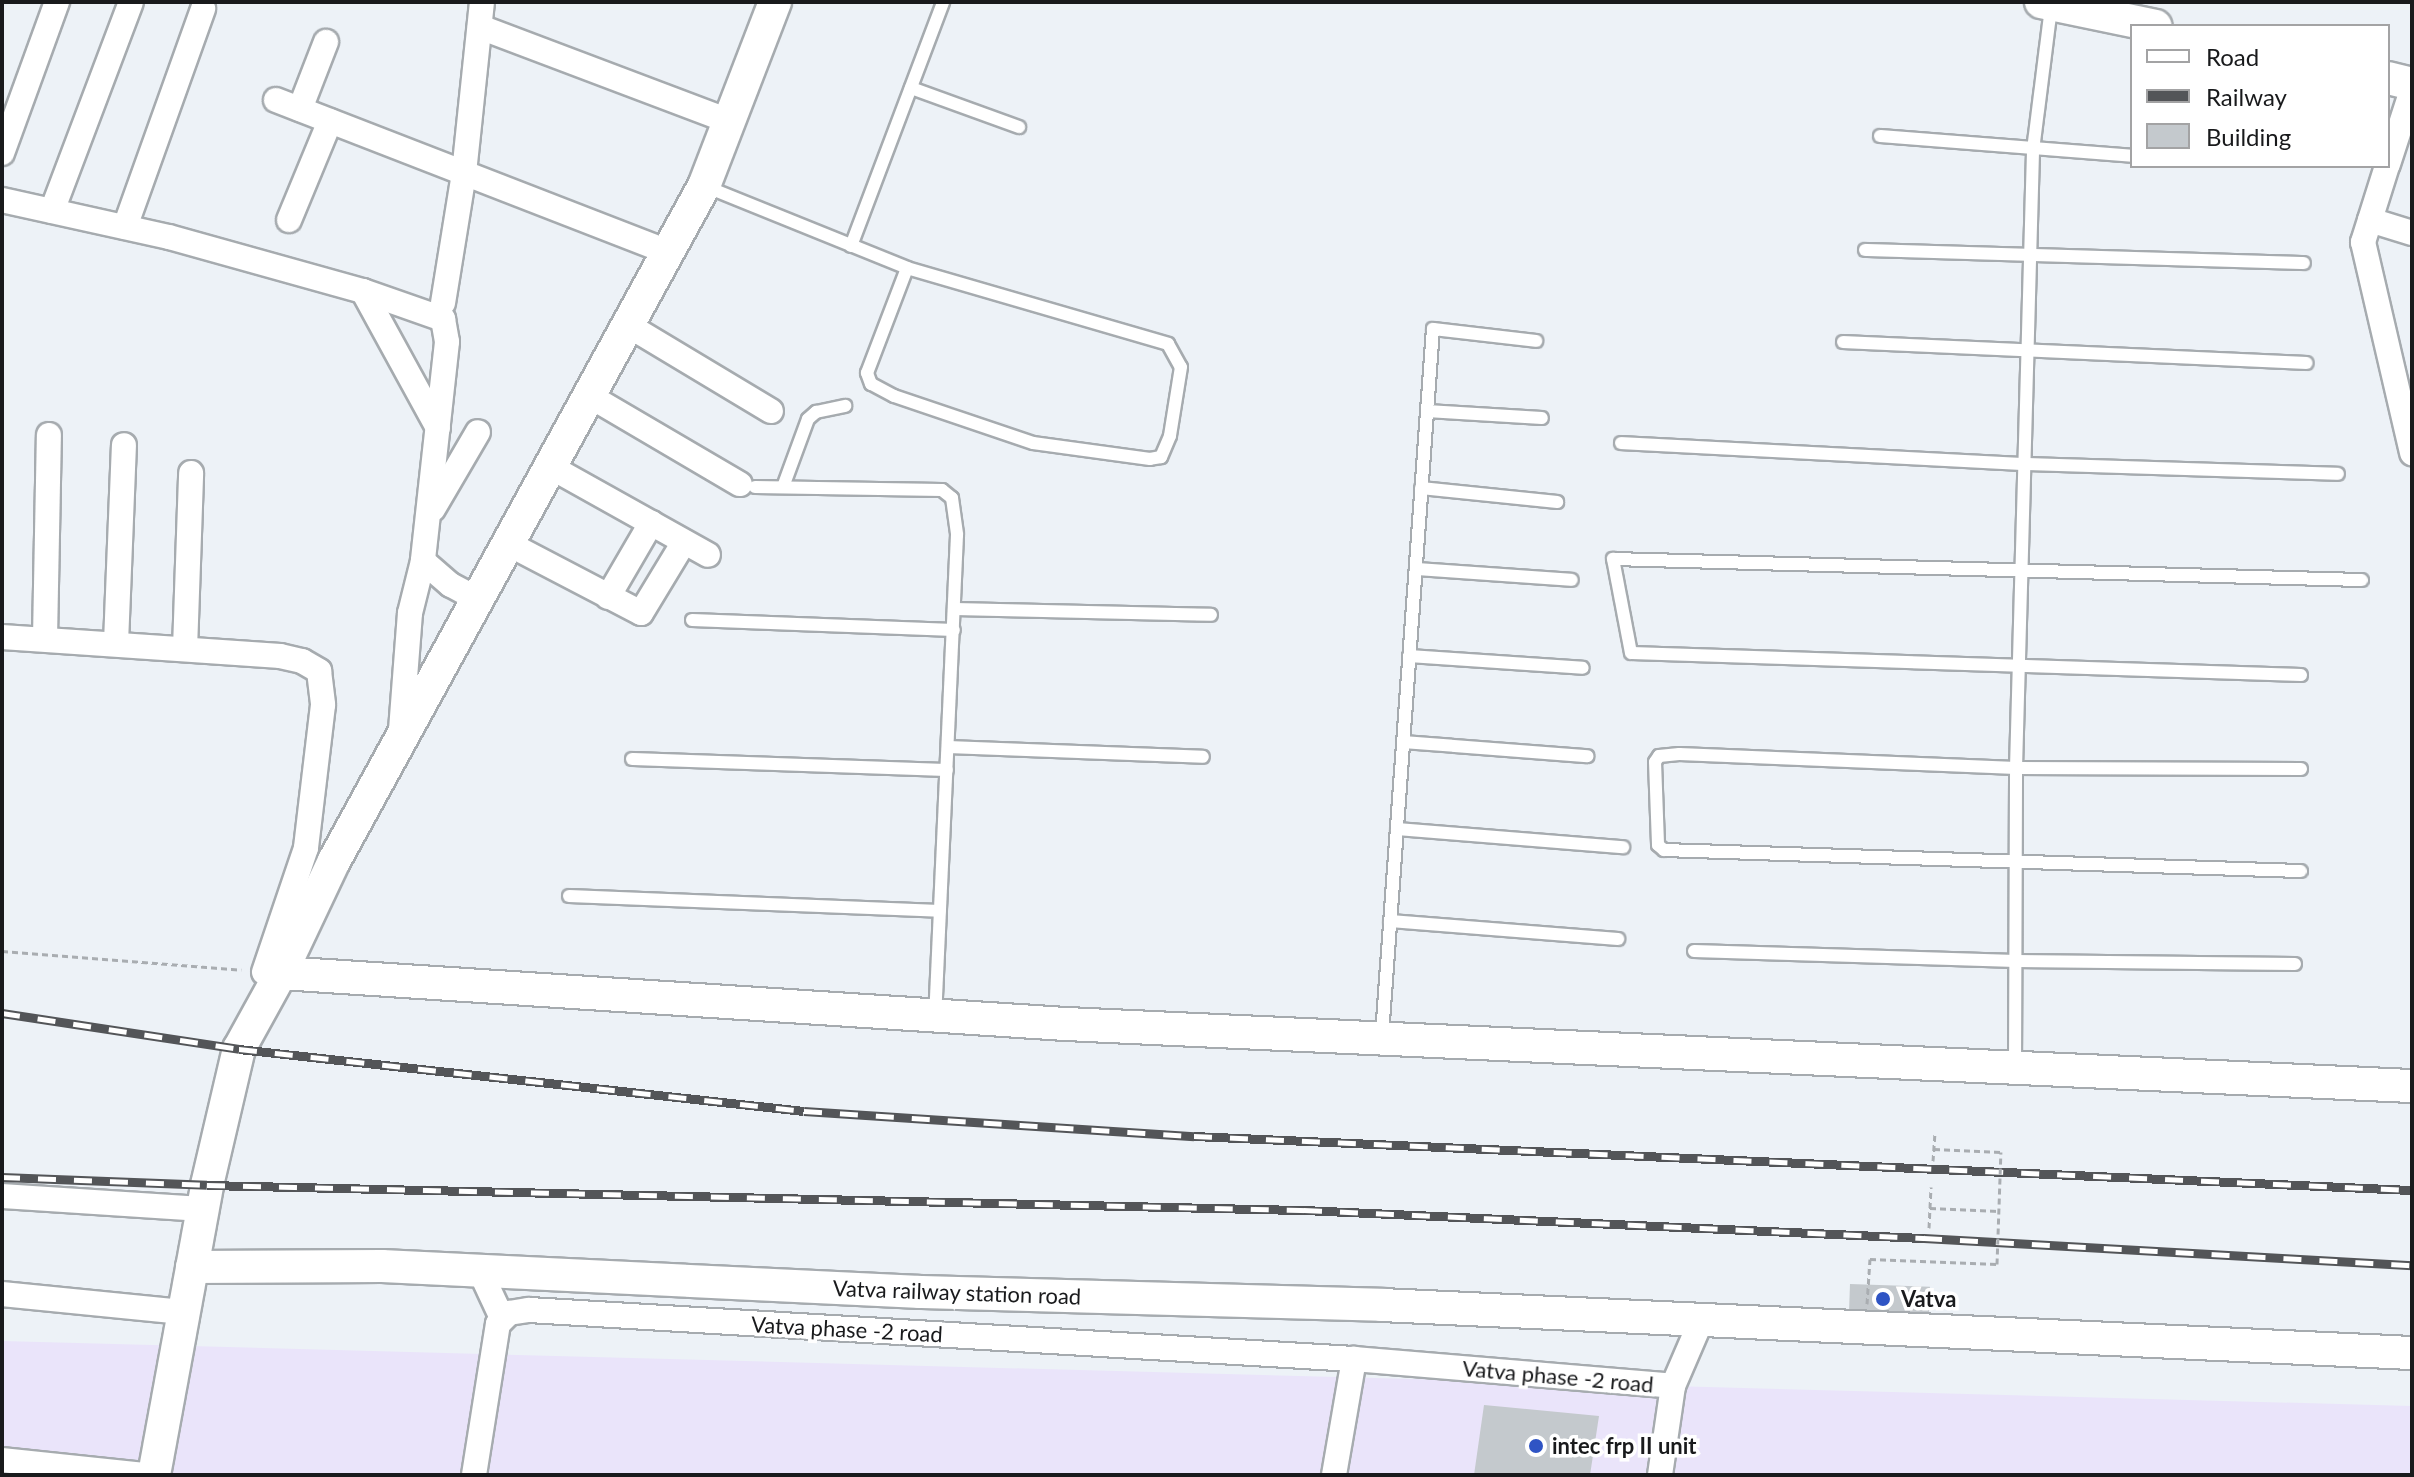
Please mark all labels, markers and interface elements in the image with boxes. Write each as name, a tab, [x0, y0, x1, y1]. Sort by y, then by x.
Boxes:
legend	[2130, 24, 2390, 168]
text: Road	[2206, 42, 2259, 71]
text: Railway	[2206, 82, 2287, 111]
text: Building	[2206, 122, 2291, 151]
street label: Vatva railway station road	[832, 1274, 1082, 1310]
place label: Vatva	[1901, 1286, 1956, 1312]
marker: Vatva	[1872, 1288, 1894, 1310]
street label: Vatva phase -2 road	[751, 1311, 943, 1347]
street label: Vatva phase -2 road	[1461, 1354, 1655, 1398]
place label: intec frp II unit	[1552, 1433, 1697, 1459]
marker: intec frp II unit	[1527, 1437, 1545, 1455]

